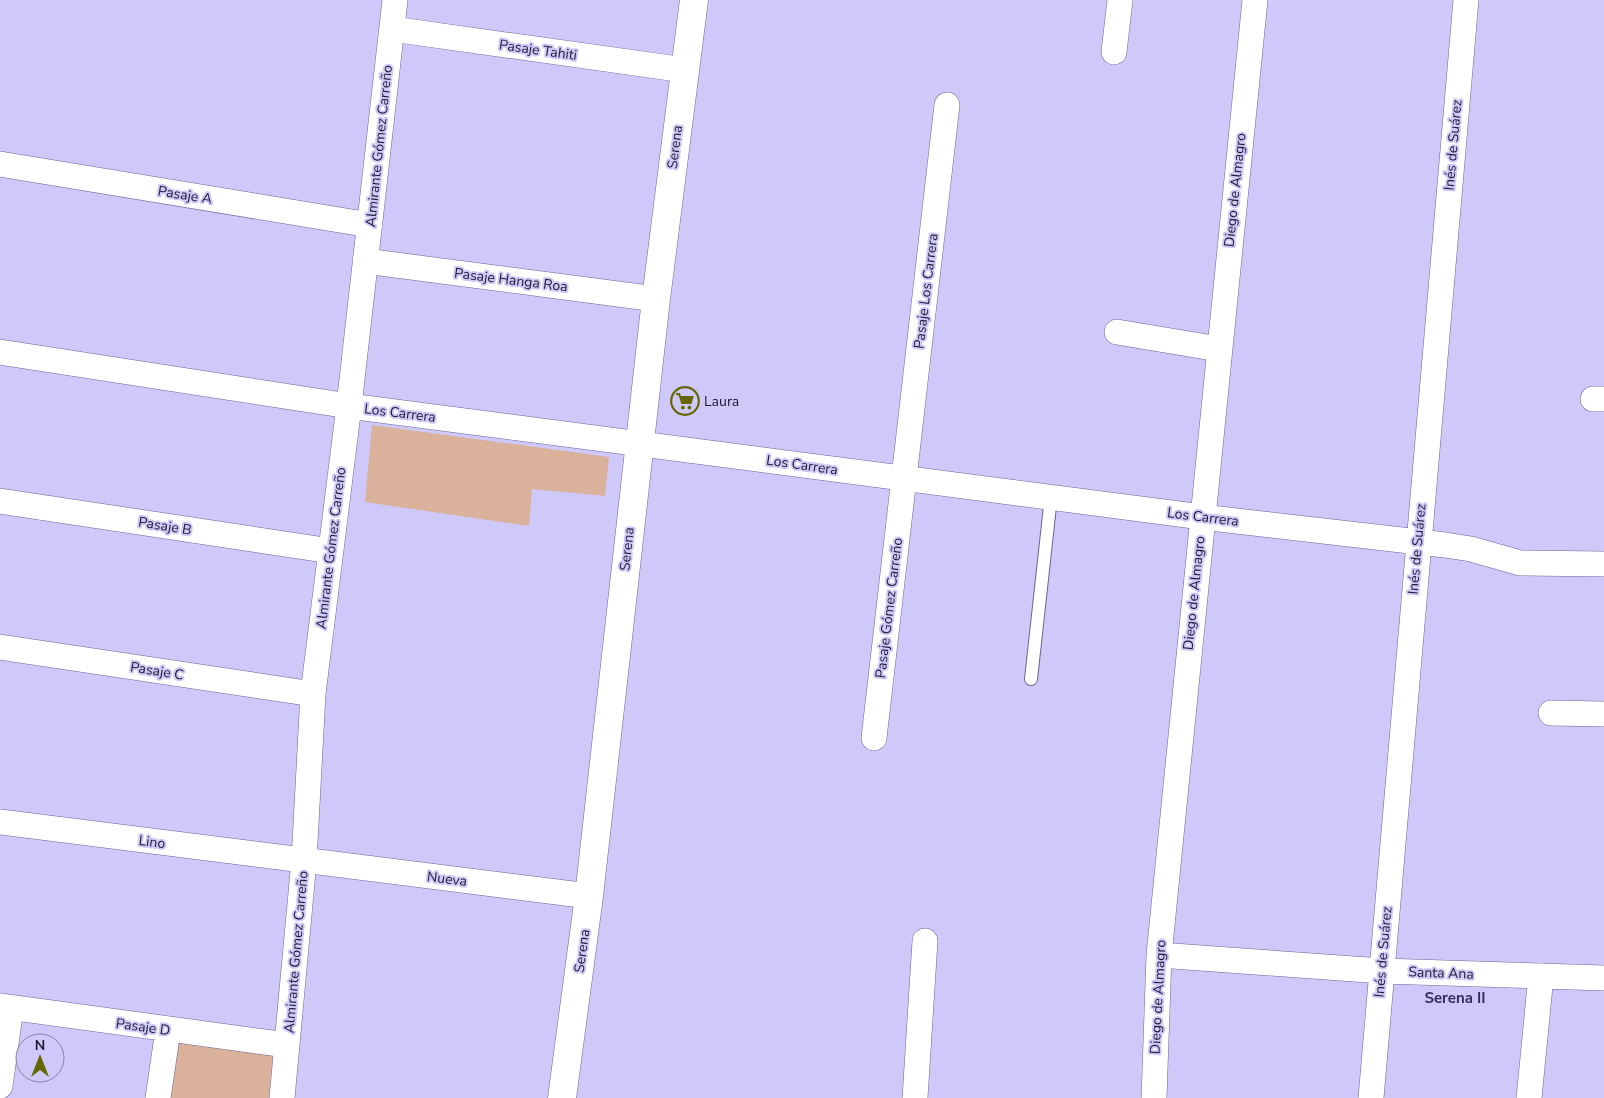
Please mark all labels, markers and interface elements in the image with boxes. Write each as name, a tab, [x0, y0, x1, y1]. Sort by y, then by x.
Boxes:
street label: Pasaje Tahiti	[498, 35, 578, 65]
street label: Almirante Gómez Carreño	[361, 64, 397, 228]
street label: Inés de Suárez	[1440, 98, 1466, 191]
street label: Serena	[663, 124, 687, 170]
street label: Diego de Almagro	[1220, 132, 1250, 248]
street label: Pasaje A	[157, 181, 213, 209]
street label: Pasaje Los Carrera	[909, 232, 943, 350]
street label: Pasaje Hanga Roa	[453, 264, 569, 296]
supermarket icon: Laura	[670, 386, 700, 416]
place label: Laura	[704, 392, 739, 411]
street label: Los Carrera	[363, 399, 437, 427]
street label: Los Carrera	[765, 451, 839, 479]
street label: Almirante Gómez Carreño	[312, 466, 350, 630]
street label: Inés de Suárez	[1404, 502, 1430, 595]
street label: Los Carrera	[1166, 503, 1240, 531]
street label: Pasaje B	[137, 512, 193, 540]
street label: Serena	[615, 526, 639, 572]
street label: Diego de Almagro	[1179, 535, 1209, 651]
street label: Pasaje Gómez Carreño	[871, 536, 907, 679]
street label: Pasaje C	[129, 657, 185, 685]
street label: Lino	[138, 831, 167, 853]
street label: Nueva	[426, 867, 468, 891]
street label: Almirante Gómez Carreño	[279, 870, 313, 1034]
street label: Inés de Suárez	[1370, 905, 1396, 998]
street label: Serena	[570, 928, 594, 974]
street label: Diego de Almagro	[1146, 939, 1170, 1055]
street label: Santa Ana	[1408, 962, 1474, 984]
district label: Serena II	[1425, 988, 1485, 1008]
street label: Pasaje D	[115, 1014, 171, 1040]
north arrow	[15, 1033, 65, 1083]
text: N	[35, 1036, 45, 1055]

